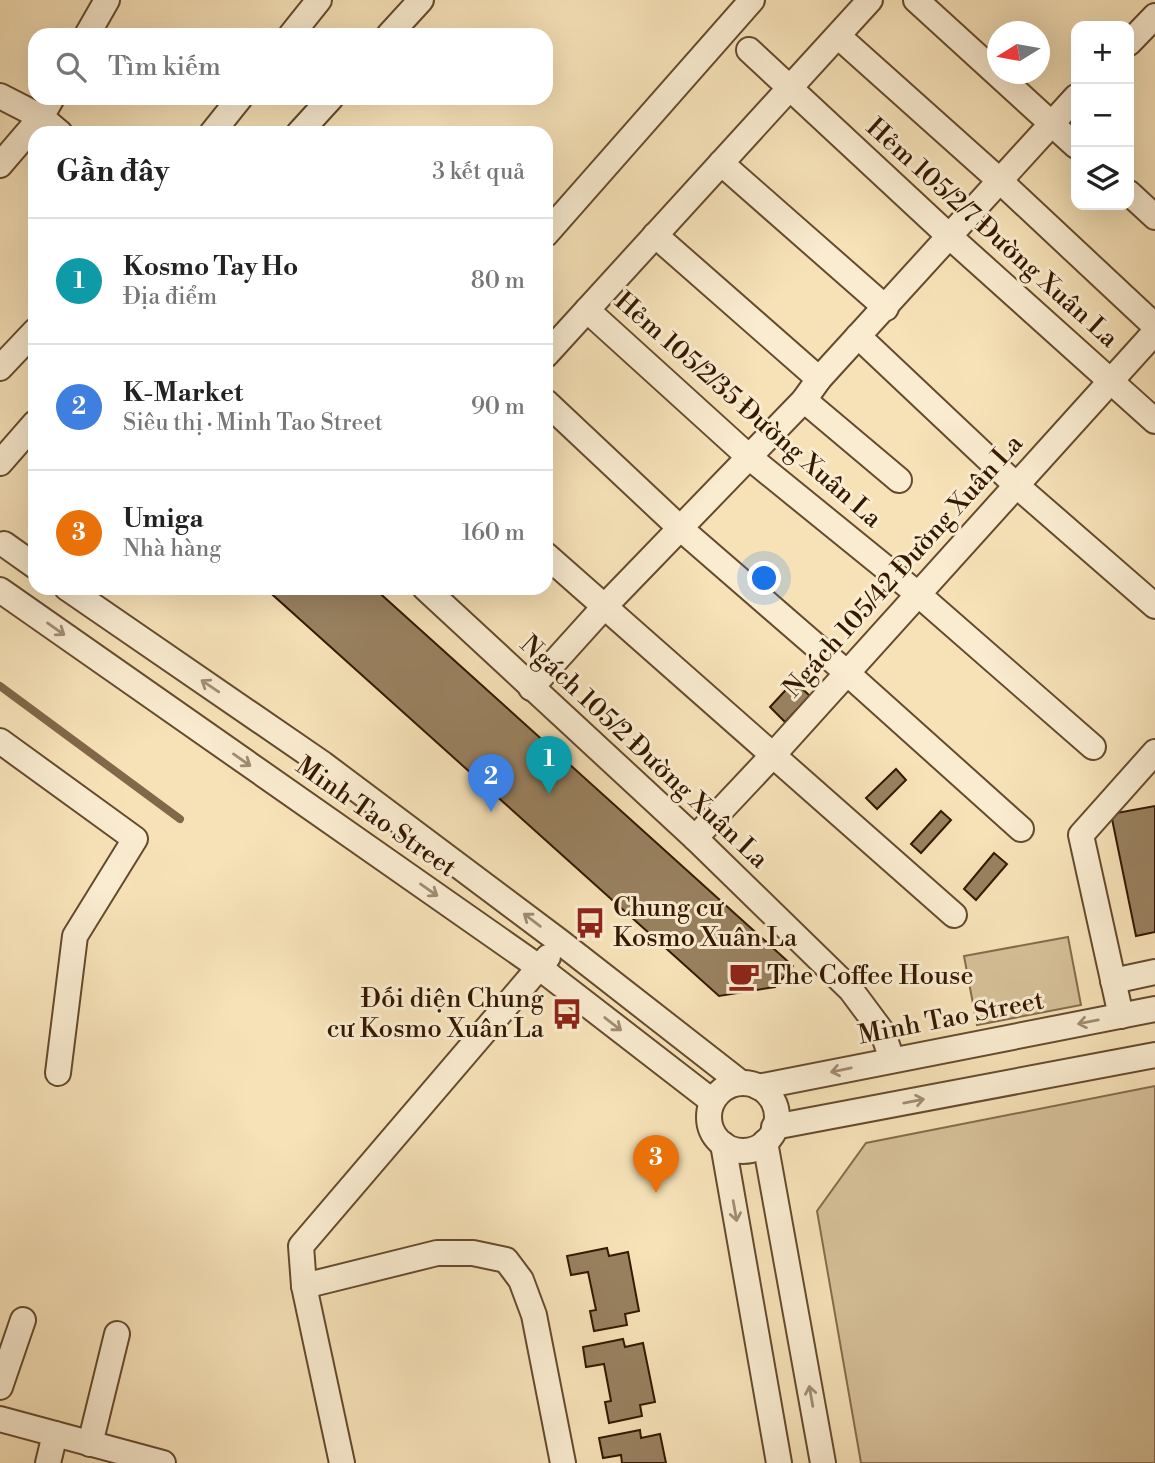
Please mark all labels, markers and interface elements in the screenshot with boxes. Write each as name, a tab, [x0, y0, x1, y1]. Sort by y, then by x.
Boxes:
north arrow	[987, 21, 1050, 84]
map controls	[1071, 21, 1134, 210]
button: +	[1071, 21, 1134, 84]
search box	[28, 28, 553, 105]
icon: search	[52, 48, 90, 86]
text: Tìm kiếm	[108, 51, 221, 83]
button: −	[1071, 84, 1134, 147]
street label: Hẻm 105/2/7 Đường Xuân La	[859, 111, 1125, 355]
button: layers	[1071, 147, 1134, 210]
text: Gần đây	[56, 153, 169, 191]
text: 3 kết quả	[432, 158, 525, 186]
text: Kosmo Tay Ho	[123, 251, 298, 283]
text: 1	[73, 267, 85, 295]
text: 80 m	[471, 267, 525, 295]
text: Địa điểm	[123, 283, 217, 311]
street label: Hẻm 105/2/35 Đường Xuân La	[608, 285, 889, 535]
text: K-Market	[123, 377, 243, 409]
text: 2	[72, 393, 86, 421]
text: 90 m	[471, 393, 525, 421]
text: Siêu thị · Minh Tao Street	[123, 409, 383, 437]
street label: Ngách 105/42 Đường Xuân La	[776, 427, 1030, 704]
text: Umiga	[123, 503, 204, 535]
text: 3	[72, 519, 86, 547]
text: 160 m	[462, 519, 525, 547]
text: Nhà hàng	[123, 535, 221, 563]
your location	[747, 561, 781, 595]
one-way arrow	[46, 622, 65, 637]
street label: Ngách 105/2 Đường Xuân La	[514, 629, 774, 875]
one-way arrow	[201, 679, 220, 693]
pin: 1	[526, 736, 572, 794]
street label: Minh Tao Street	[290, 750, 462, 884]
one-way arrow	[232, 753, 251, 767]
pin: 2	[468, 754, 514, 812]
one-way arrow	[419, 883, 438, 897]
place label: Chung cư Kosmo Xuân La	[613, 892, 798, 954]
bus stop icon: Chung cư Kosmo Xuân La	[573, 906, 607, 940]
one-way arrow	[523, 913, 542, 928]
cafe icon: The Coffee House	[727, 959, 761, 993]
place label: The Coffee House	[767, 960, 974, 992]
place label: Đối diện Chung cư Kosmo Xuân La	[326, 983, 545, 1045]
street label: Minh Tao Street	[855, 984, 1047, 1052]
bus stop icon: Đối diện Chung cư Kosmo Xuân La	[550, 997, 584, 1031]
one-way arrow	[1077, 1016, 1100, 1029]
one-way arrow	[603, 1017, 621, 1032]
one-way arrow	[830, 1064, 853, 1078]
one-way arrow	[902, 1094, 925, 1107]
pin: 3	[633, 1135, 679, 1193]
one-way arrow	[729, 1199, 742, 1222]
one-way arrow	[804, 1385, 817, 1408]

